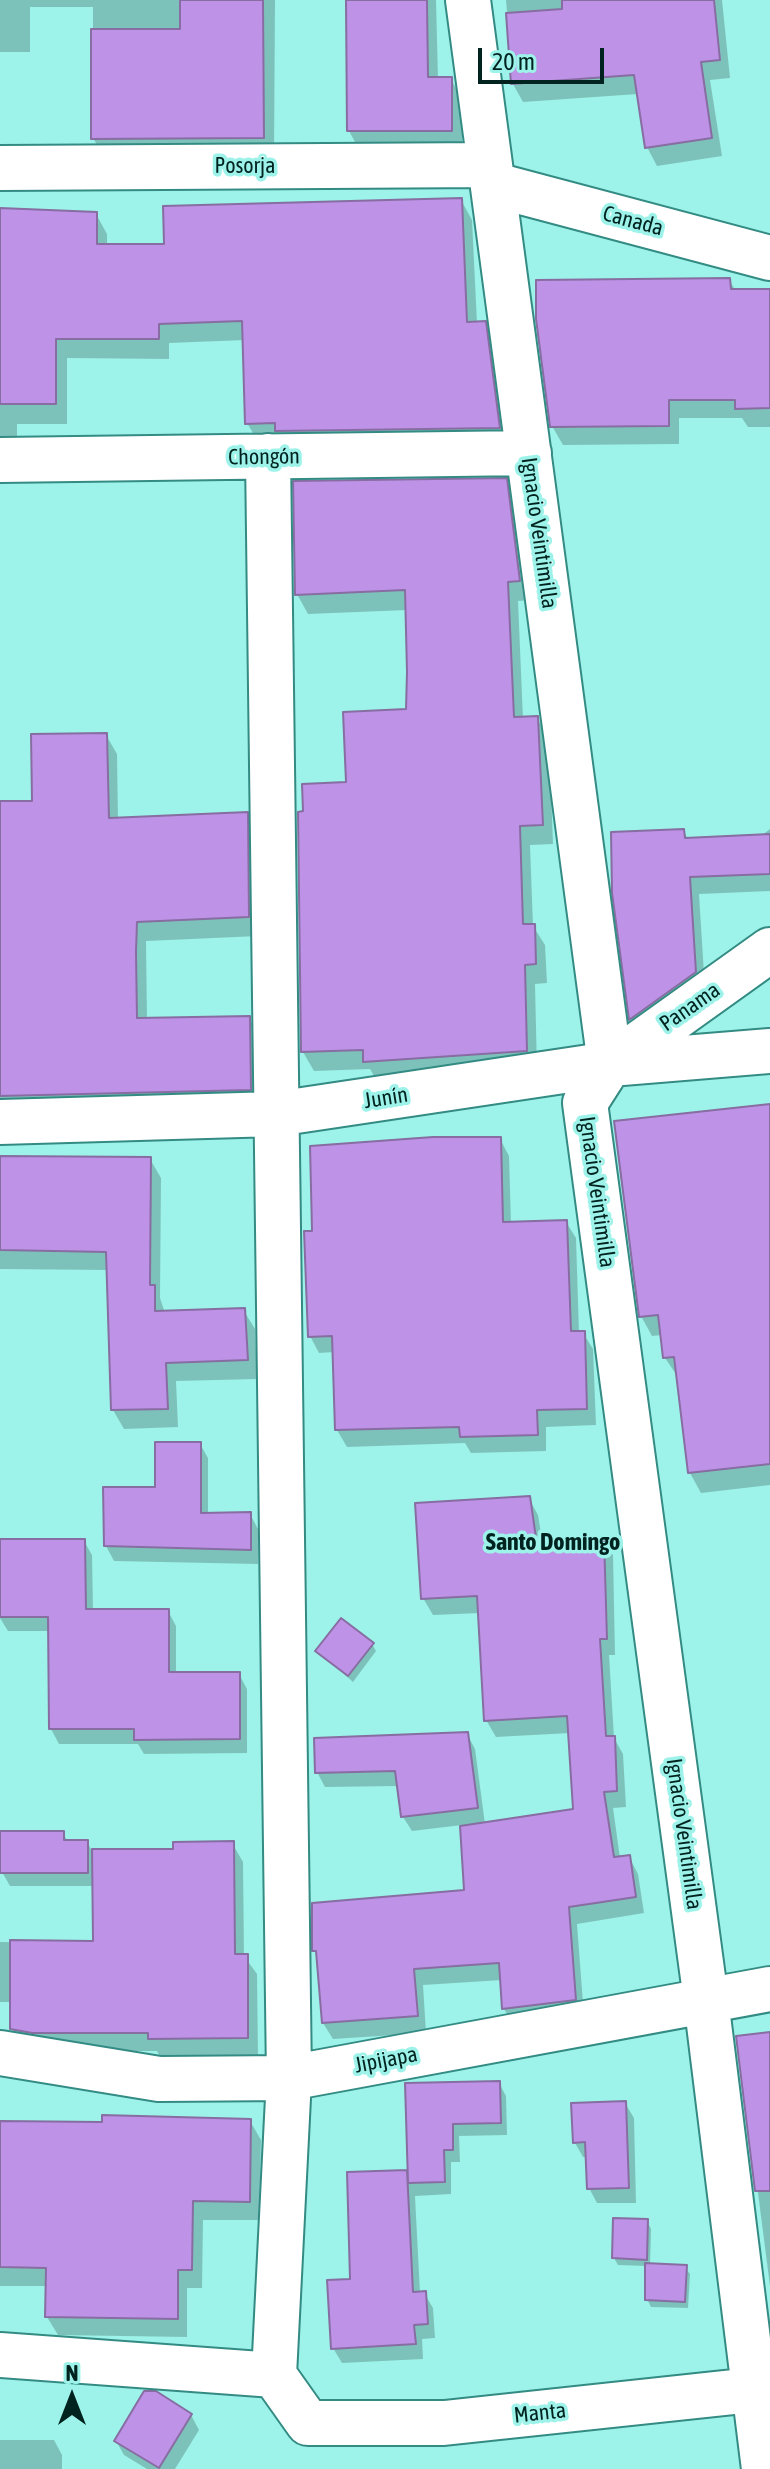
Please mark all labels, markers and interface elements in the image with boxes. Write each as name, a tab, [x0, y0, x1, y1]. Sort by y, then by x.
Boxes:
scale bar	[482, 32, 608, 82]
text: 20 m	[492, 48, 535, 75]
street label: Posorja	[215, 153, 275, 179]
street label: Canada	[600, 200, 666, 242]
street label: Chongón	[228, 443, 300, 471]
street label: Ignacio Veintimilla	[515, 456, 563, 610]
street label: Panama	[655, 977, 725, 1037]
street label: Junín	[362, 1082, 410, 1114]
street label: Ignacio Veintimilla	[573, 1115, 621, 1269]
district label: Santo Domingo	[486, 1528, 620, 1556]
street label: Ignacio Veintimilla	[660, 1757, 708, 1911]
street label: Jipijapa	[352, 2041, 420, 2079]
north arrow	[32, 2357, 112, 2437]
text: N	[66, 2360, 78, 2386]
street label: Manta	[513, 2397, 567, 2429]

